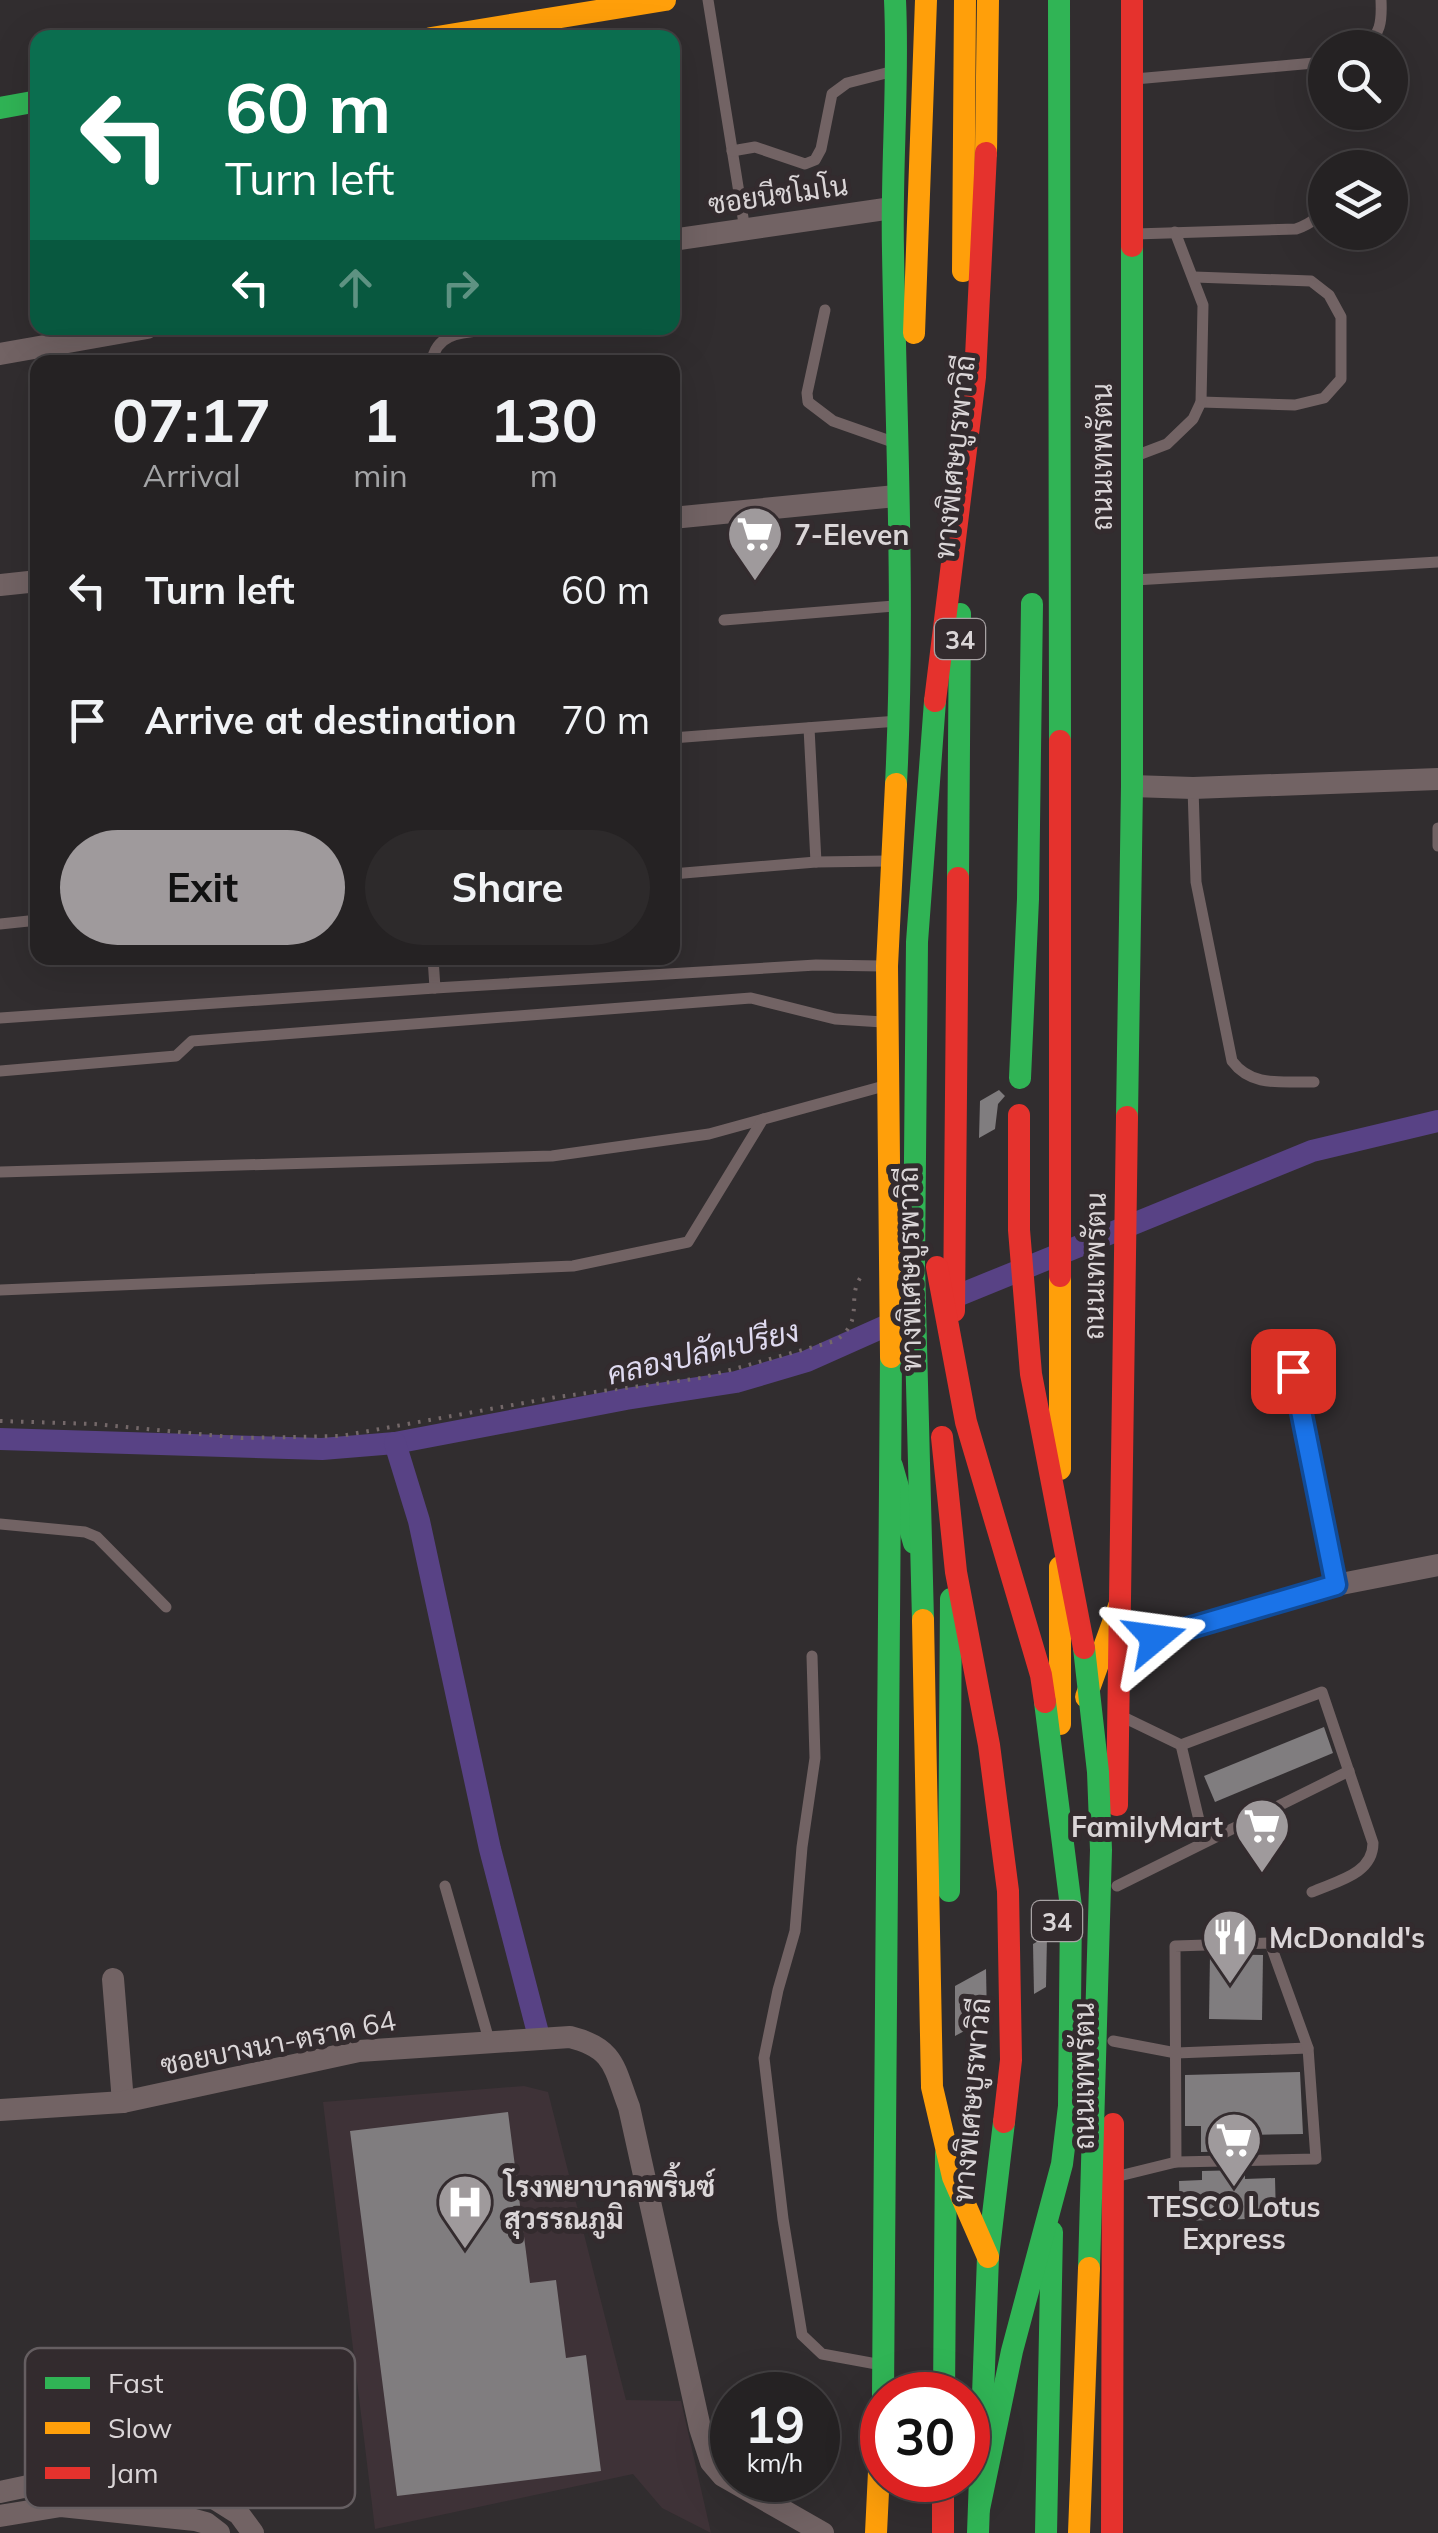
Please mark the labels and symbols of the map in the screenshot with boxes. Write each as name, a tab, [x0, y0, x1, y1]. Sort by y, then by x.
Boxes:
street label: ซอยนีชโมโน	[706, 166, 850, 221]
street label: ทางพิเศษบูรพาวิถี	[926, 353, 985, 561]
street label: ถนนเทพรัตน	[1084, 383, 1119, 531]
supermarket icon: 7-Eleven	[725, 504, 785, 583]
place label: 7-Eleven	[794, 517, 909, 552]
road number: 34	[935, 619, 985, 659]
street label: ทางพิเศษบูรพาวิถี	[890, 1166, 931, 1372]
street label: ถนนเทพรัตน	[1075, 1192, 1113, 1340]
water label: คลองปลัดเปรียง	[603, 1311, 803, 1393]
pin	[1251, 1329, 1336, 1414]
position arrow	[1103, 1586, 1207, 1690]
supermarket icon: FamilyMart	[1232, 1796, 1292, 1875]
place label: FamilyMart	[1071, 1809, 1223, 1844]
road number: 34	[1032, 1901, 1082, 1941]
restaurant icon: McDonald's	[1200, 1907, 1260, 1986]
place label: McDonald's	[1269, 1920, 1425, 1955]
street label: ทางพิเศษบูรพาวิถี	[945, 1996, 1000, 2204]
street label: ซอยบางนา-ตราด 64	[157, 2002, 399, 2082]
street label: ถนนเทพรัตน	[1066, 2002, 1101, 2150]
supermarket icon: TESCO Lotus Express	[1204, 2110, 1264, 2189]
place label: โรงพยาบาลพริ้นซ์ สุวรรณภูมิ	[502, 2161, 716, 2239]
hospital icon: โรงพยาบาลพริ้นซ์ สุวรรณภูมิ	[435, 2172, 495, 2251]
place label: TESCO Lotus Express	[1147, 2189, 1321, 2256]
legend	[25, 2348, 355, 2508]
text: Fast	[108, 2365, 164, 2400]
speed limit sign: 30	[860, 2372, 990, 2502]
text: Slow	[108, 2410, 172, 2445]
text: Jam	[108, 2455, 159, 2490]

